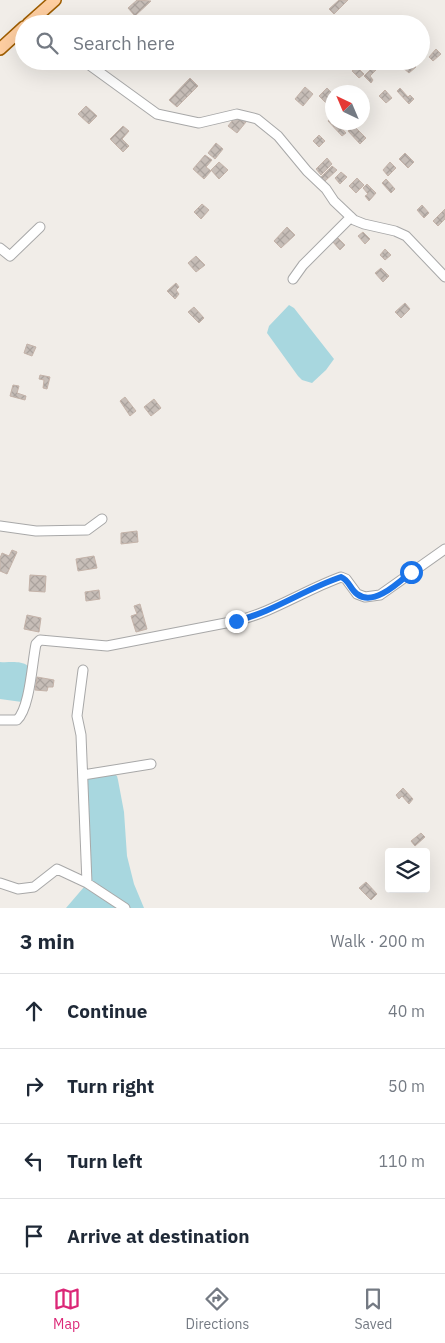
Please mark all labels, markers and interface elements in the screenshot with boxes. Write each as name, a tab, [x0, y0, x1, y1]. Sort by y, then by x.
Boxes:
search box	[15, 15, 430, 70]
icon: search	[33, 29, 61, 57]
text: Search here	[73, 31, 175, 55]
north arrow	[325, 85, 370, 130]
route start	[400, 561, 423, 584]
route end	[225, 610, 248, 633]
map controls	[385, 848, 430, 893]
button: layers	[385, 848, 430, 893]
text: 3 min	[20, 927, 75, 955]
text: Walk · 200 m	[330, 931, 425, 951]
icon: ahead	[20, 997, 48, 1025]
text: Continue	[67, 999, 147, 1023]
text: 40 m	[388, 1001, 425, 1021]
icon: right	[20, 1072, 48, 1100]
text: Turn right	[67, 1074, 154, 1098]
text: 50 m	[388, 1076, 425, 1096]
icon: left	[20, 1147, 48, 1175]
text: Turn left	[67, 1149, 143, 1173]
text: 110 m	[378, 1151, 425, 1171]
icon: arrive	[20, 1222, 48, 1250]
text: Arrive at destination	[67, 1224, 250, 1248]
tab: Map	[53, 1285, 81, 1333]
tab: Directions	[186, 1285, 249, 1333]
tab: Saved	[354, 1285, 392, 1333]

